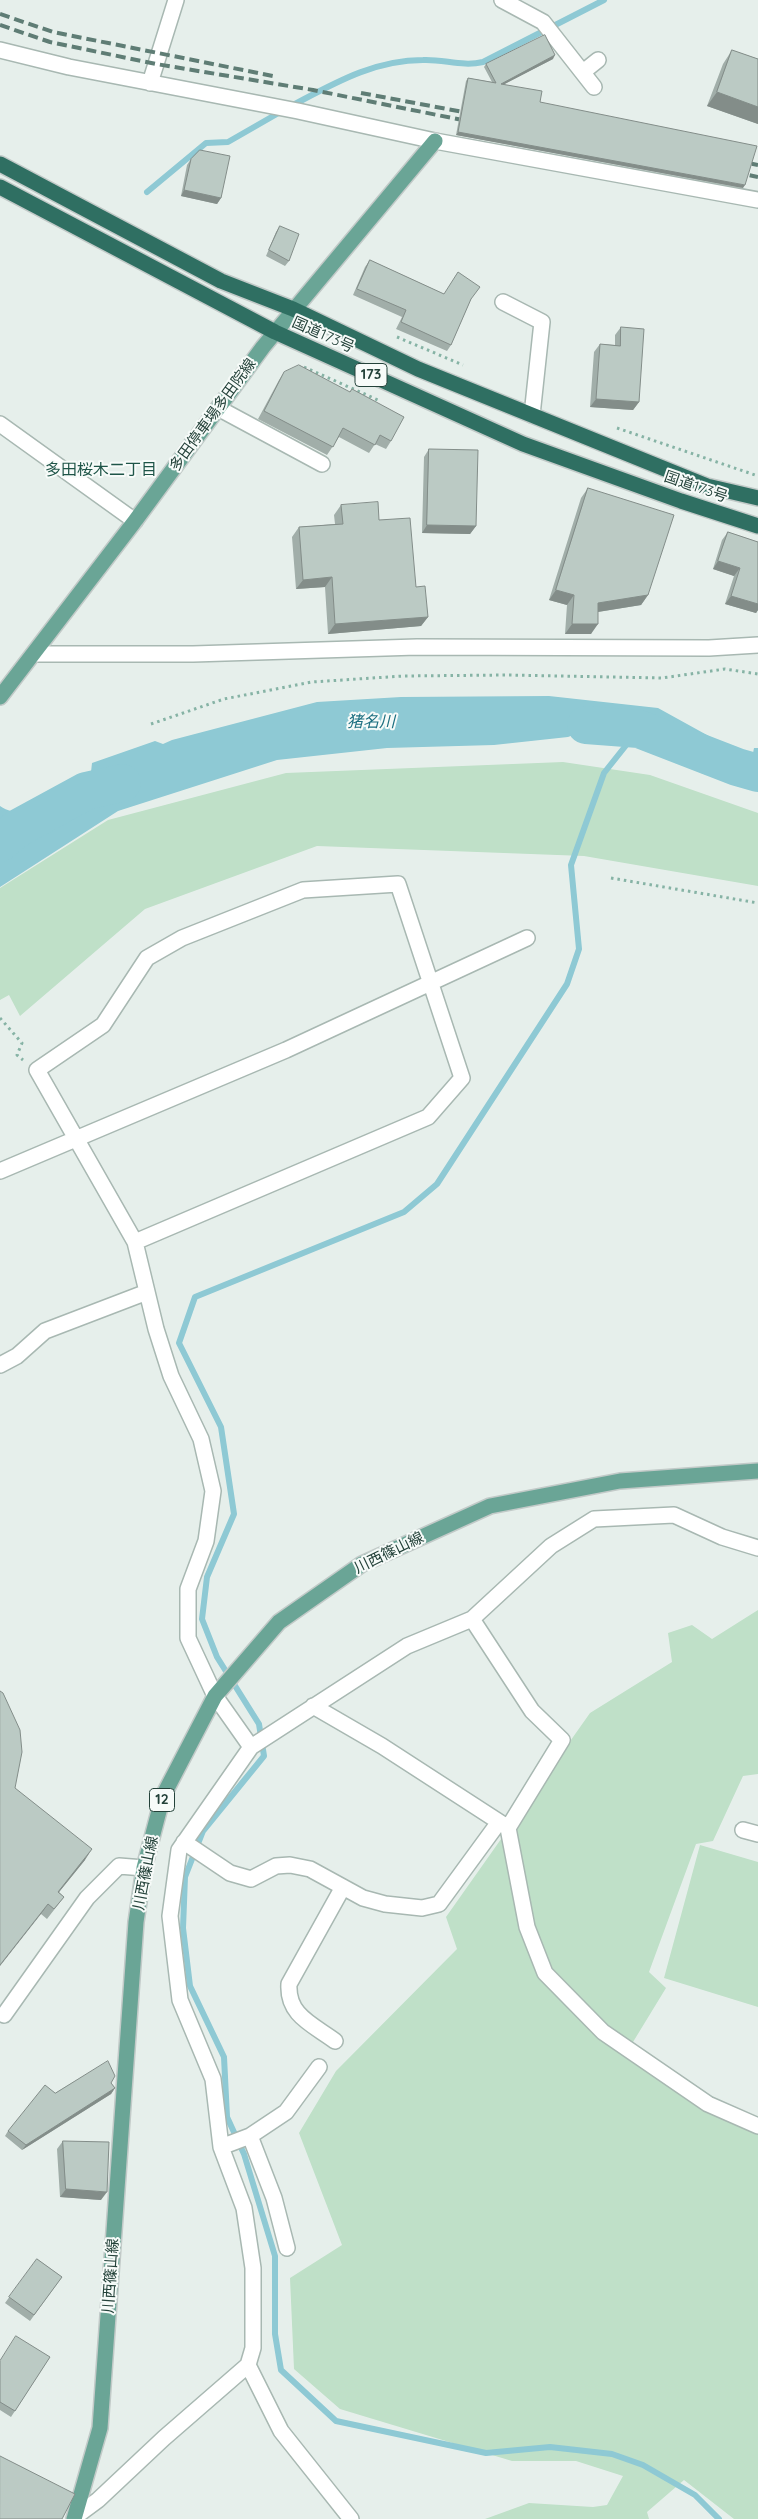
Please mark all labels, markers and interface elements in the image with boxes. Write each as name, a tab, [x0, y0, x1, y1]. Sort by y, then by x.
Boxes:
street label: 国道173号	[289, 313, 357, 357]
street label: 多田停車場多田院線	[166, 355, 260, 475]
road number: 173	[355, 364, 387, 386]
district label: 多田桜木二丁目	[45, 460, 157, 480]
street label: 国道173号	[662, 468, 730, 506]
water label: 猪名川	[347, 712, 395, 732]
street label: 川西篠山線	[351, 1528, 427, 1578]
road number: 12	[150, 1788, 174, 1812]
street label: 川西篠山線	[130, 1834, 162, 1912]
street label: 川西篠山線	[99, 2238, 123, 2314]

